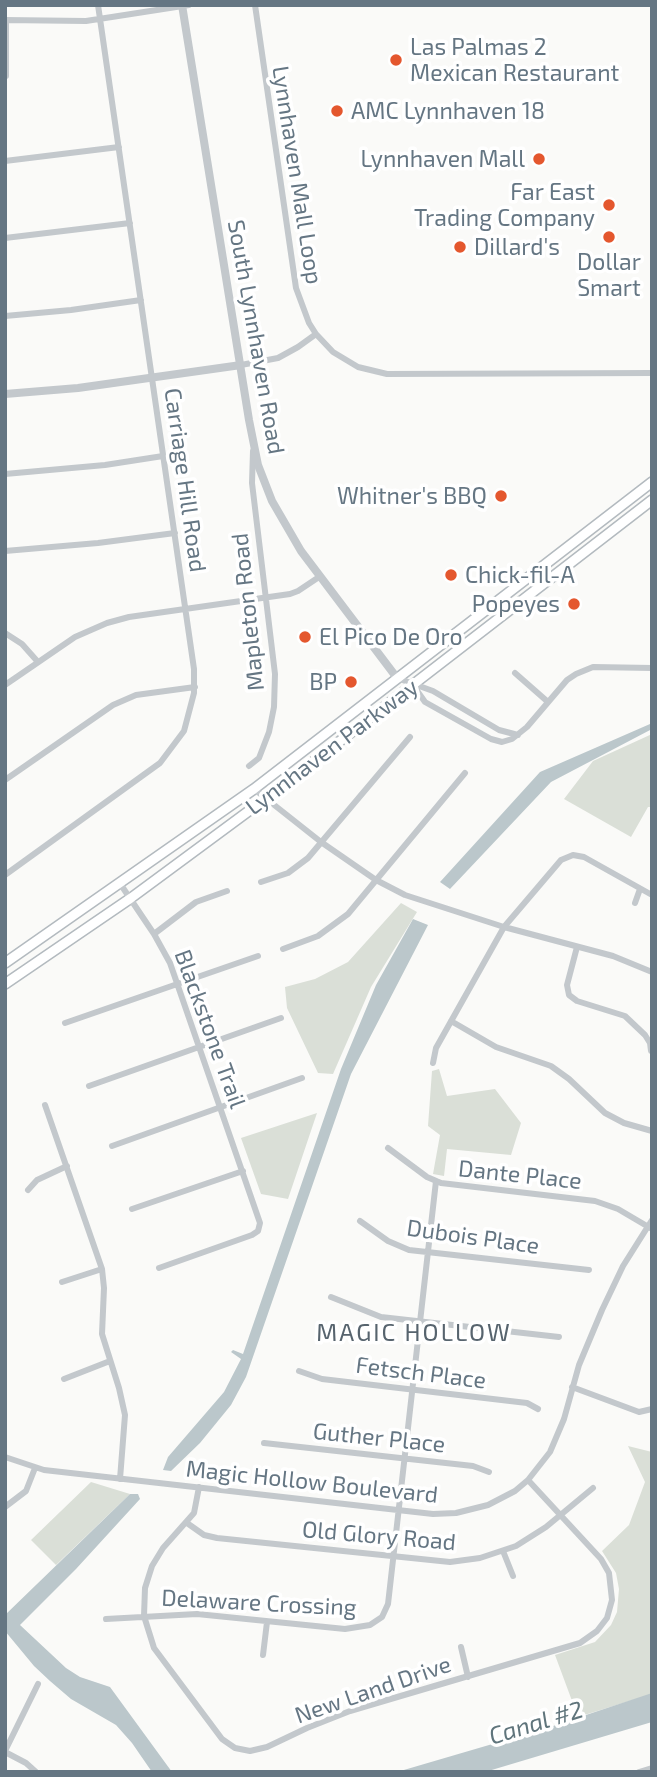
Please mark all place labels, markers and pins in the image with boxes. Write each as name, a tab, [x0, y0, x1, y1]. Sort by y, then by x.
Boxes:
place label: Las Palmas 2 Mexican Restaurant	[410, 33, 619, 87]
marker: Las Palmas 2 Mexican Restaurant	[388, 52, 404, 68]
place label: AMC Lynnhaven 18	[351, 97, 545, 125]
marker: AMC Lynnhaven 18	[329, 103, 345, 119]
place label: Lynnhaven Mall	[361, 145, 525, 173]
marker: Lynnhaven Mall	[531, 151, 547, 167]
place label: Far East Trading Company	[414, 178, 595, 232]
marker: Far East Trading Company	[601, 197, 617, 213]
marker: Dollar Smart	[601, 229, 617, 245]
place label: Dillard's	[474, 233, 560, 261]
marker: Dillard's	[452, 239, 468, 255]
place label: Dollar Smart	[577, 248, 641, 302]
place label: Whitner's BBQ	[337, 482, 487, 510]
marker: Whitner's BBQ	[493, 488, 509, 504]
place label: Chick-fil-A	[465, 561, 575, 589]
marker: Chick-fil-A	[443, 567, 459, 583]
place label: Popeyes	[472, 590, 560, 618]
marker: Popeyes	[566, 596, 582, 612]
place label: El Pico De Oro	[319, 623, 462, 651]
marker: El Pico De Oro	[297, 629, 313, 645]
place label: BP	[309, 668, 337, 696]
marker: BP	[343, 674, 359, 690]

